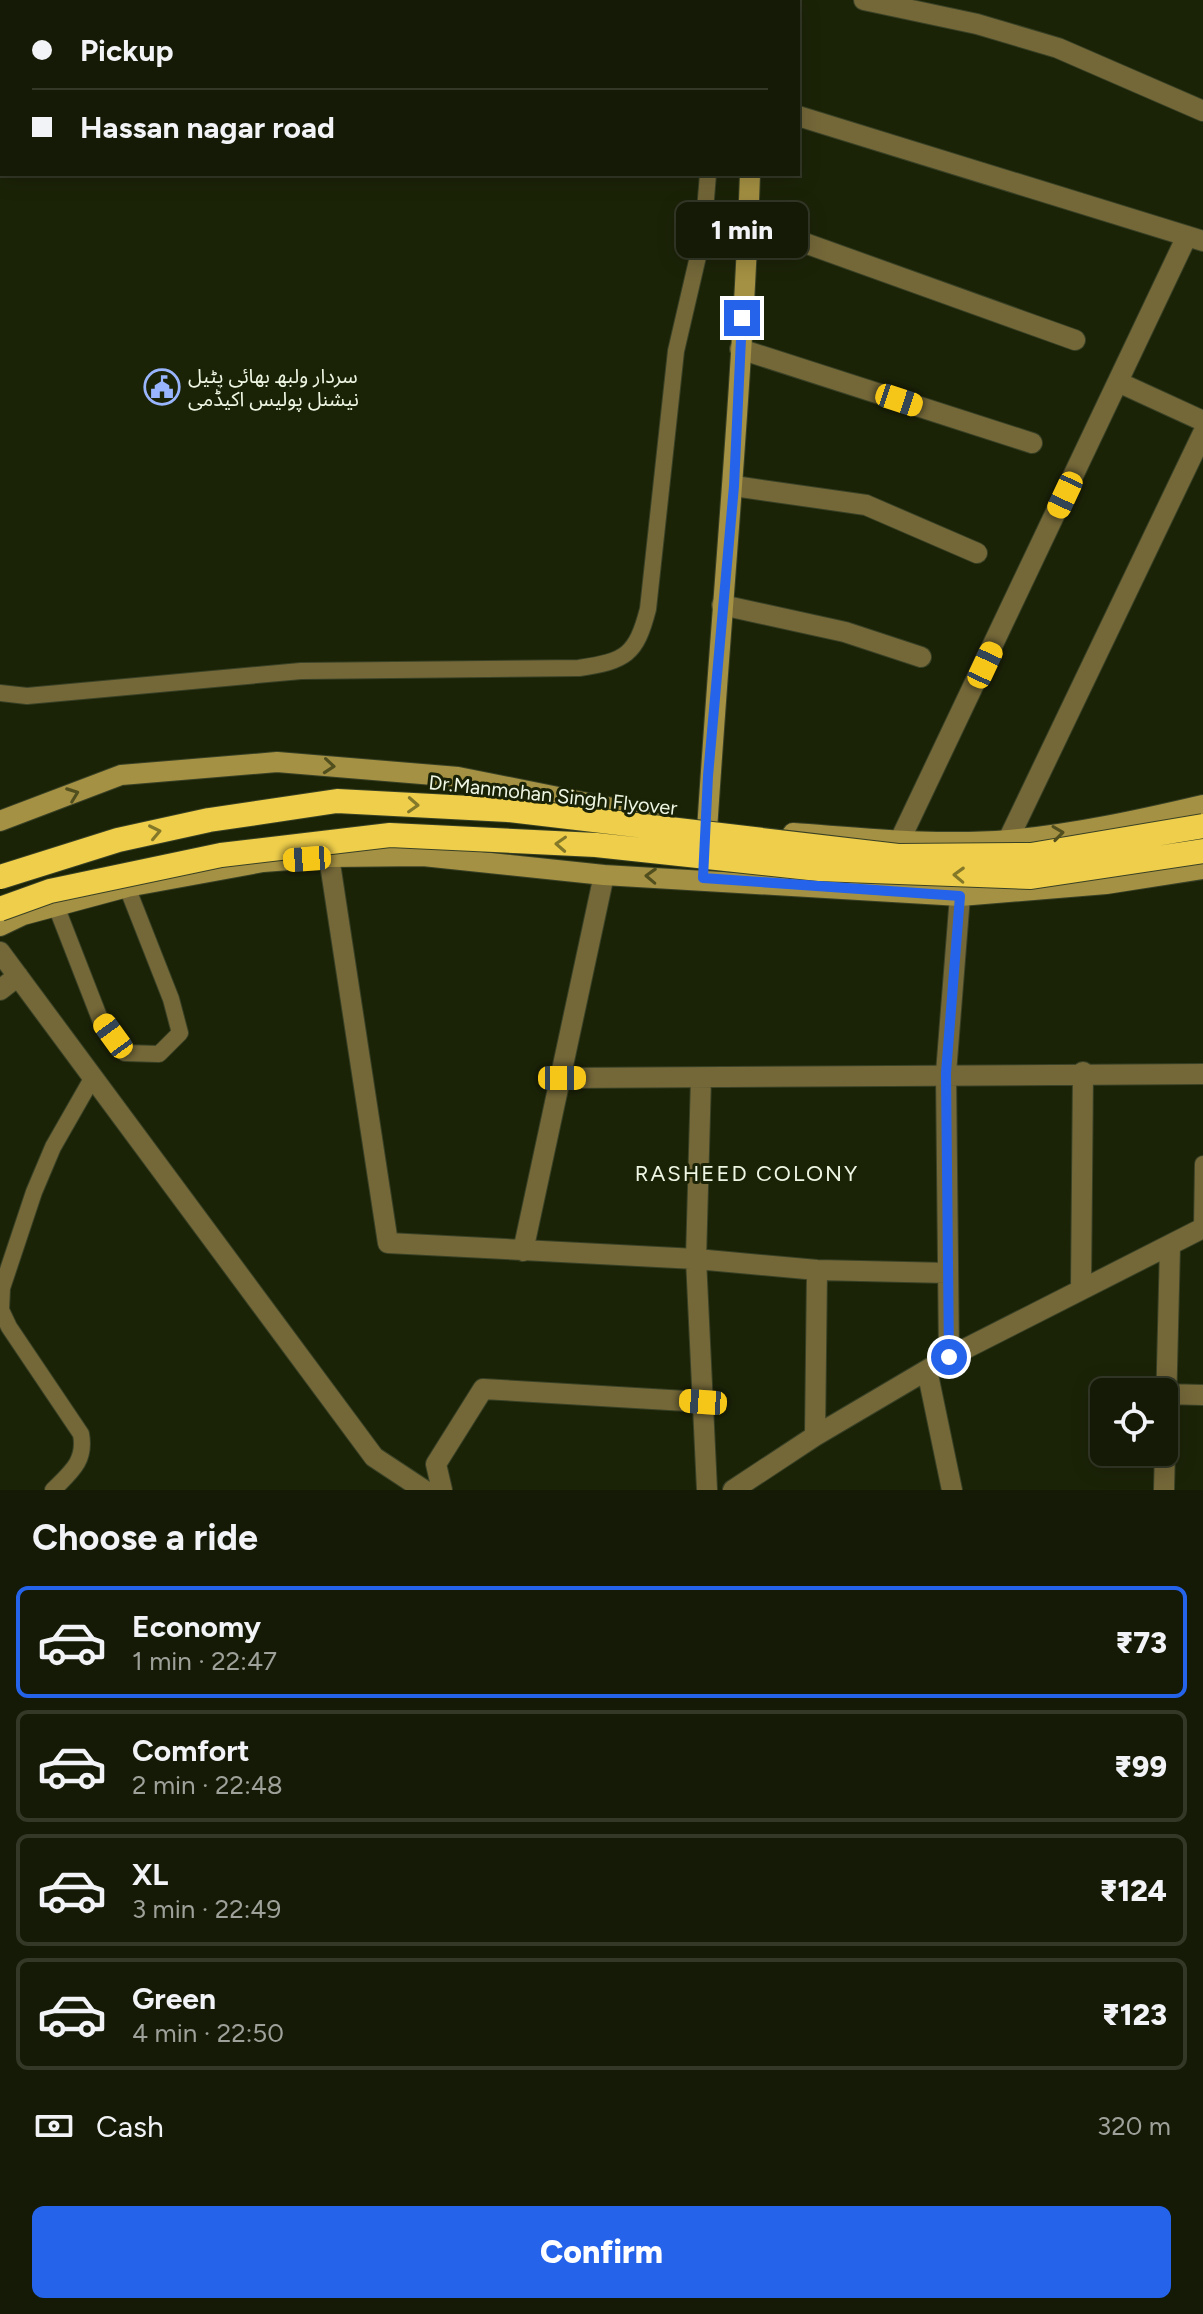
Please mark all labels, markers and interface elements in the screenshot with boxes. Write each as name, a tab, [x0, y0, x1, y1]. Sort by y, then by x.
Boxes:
text: Pickup	[80, 32, 174, 69]
text: Hassan nagar road	[80, 109, 335, 146]
callout: 1 min	[676, 202, 808, 258]
text: 1 min	[711, 214, 773, 246]
route end	[724, 300, 760, 336]
place label: سردار ولبھ بھائی پٹیل نیشنل پولیس اکیڈمی	[188, 364, 359, 412]
public building icon: سردار ولبھ بھائی پٹیل نیشنل پولیس اکیڈمی	[143, 368, 181, 406]
car	[872, 381, 926, 419]
car	[1044, 468, 1086, 522]
car	[964, 638, 1006, 692]
one-way arrow	[323, 757, 336, 774]
street label: Dr.Manmohan Singh Flyover	[428, 770, 679, 820]
one-way arrow	[65, 787, 79, 804]
one-way arrow	[407, 796, 420, 813]
one-way arrow	[148, 824, 162, 841]
one-way arrow	[1052, 825, 1065, 842]
one-way arrow	[554, 835, 567, 852]
car	[282, 845, 332, 873]
one-way arrow	[952, 866, 965, 883]
one-way arrow	[644, 868, 657, 885]
car	[89, 1010, 137, 1062]
car	[538, 1066, 586, 1090]
district label: RASHEED COLONY	[635, 1160, 859, 1187]
route start	[931, 1339, 967, 1375]
map controls	[1090, 1378, 1178, 1466]
button: locate	[1090, 1378, 1178, 1466]
car	[678, 1388, 728, 1416]
text: Choose a ride	[32, 1516, 258, 1559]
icon: car	[36, 1606, 108, 1678]
text: Economy	[132, 1608, 261, 1645]
text: ₹73	[1116, 1624, 1167, 1661]
text: 1 min · 22:47	[132, 1645, 277, 1677]
icon: car	[36, 1730, 108, 1802]
text: Comfort	[132, 1732, 250, 1769]
text: ₹99	[1114, 1748, 1167, 1785]
text: 2 min · 22:48	[132, 1769, 283, 1801]
icon: car	[36, 1854, 108, 1926]
text: XL	[132, 1856, 168, 1893]
text: ₹124	[1100, 1872, 1167, 1909]
text: 3 min · 22:49	[132, 1893, 281, 1925]
icon: car	[36, 1978, 108, 2050]
text: Green	[132, 1980, 216, 2017]
text: ₹123	[1102, 1996, 1167, 2033]
text: 4 min · 22:50	[132, 2017, 284, 2049]
icon: cash	[32, 2104, 76, 2148]
text: Cash	[96, 2108, 164, 2145]
text: 320 m	[1097, 2110, 1171, 2142]
button: Confirm	[32, 2206, 1171, 2298]

